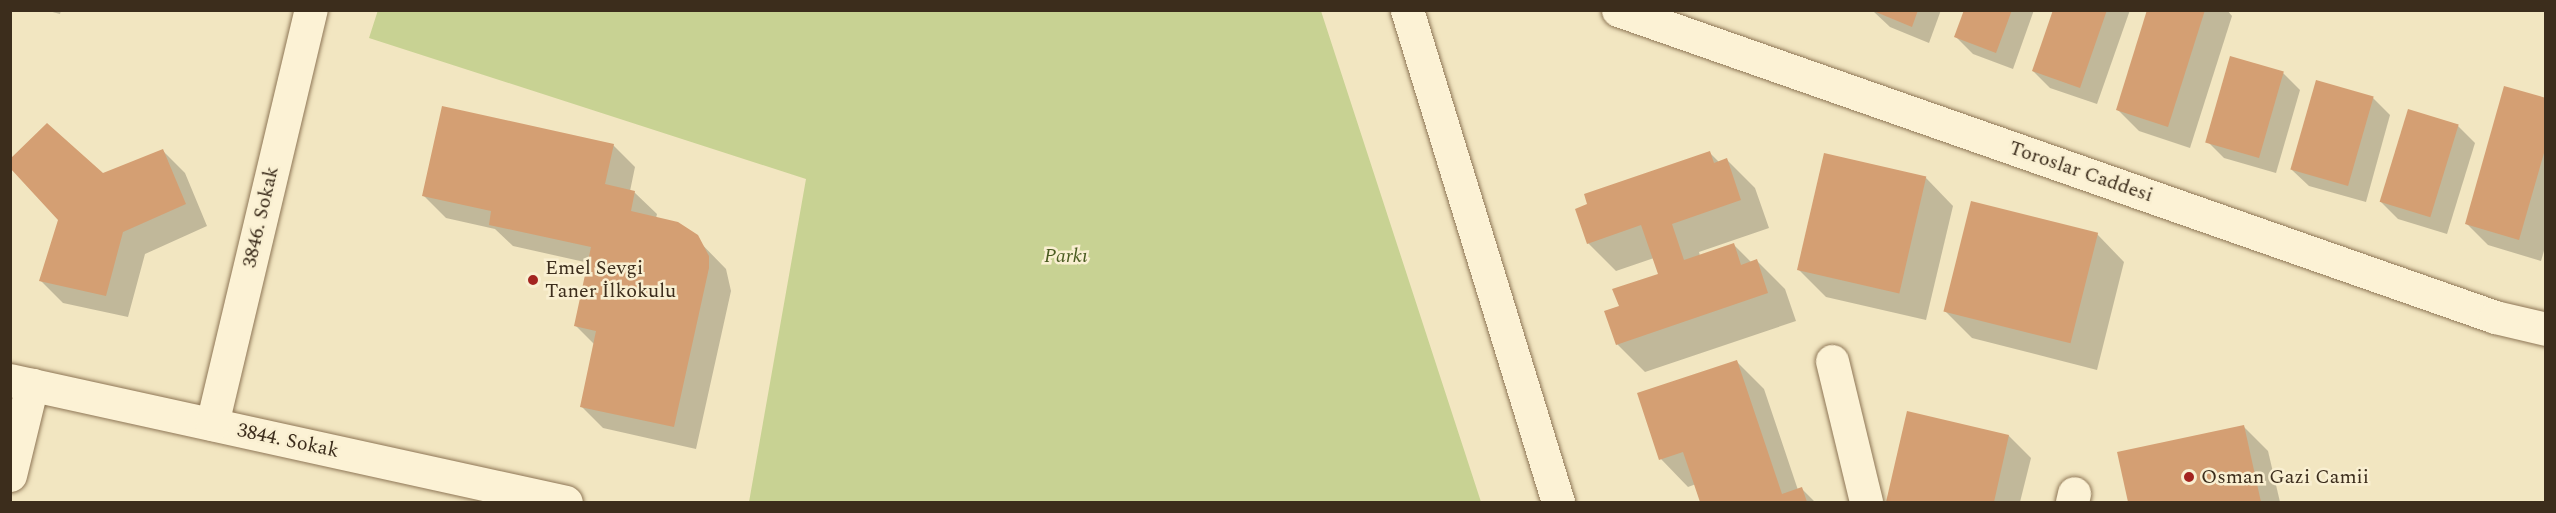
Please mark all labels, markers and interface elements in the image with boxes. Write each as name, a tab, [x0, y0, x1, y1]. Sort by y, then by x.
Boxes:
street label: Toroslar Caddesi	[2006, 136, 2156, 208]
street label: 3846. Sokak	[238, 164, 284, 270]
park label: Parkı	[1044, 244, 1088, 268]
place label: Emel Sevgi Taner İlkokulu	[545, 256, 676, 303]
marker: Emel Sevgi Taner İlkokulu	[526, 273, 540, 287]
street label: 3844. Sokak	[235, 419, 341, 463]
place label: Osman Gazi Camii	[2201, 465, 2369, 489]
marker: Osman Gazi Camii	[2182, 470, 2196, 484]

